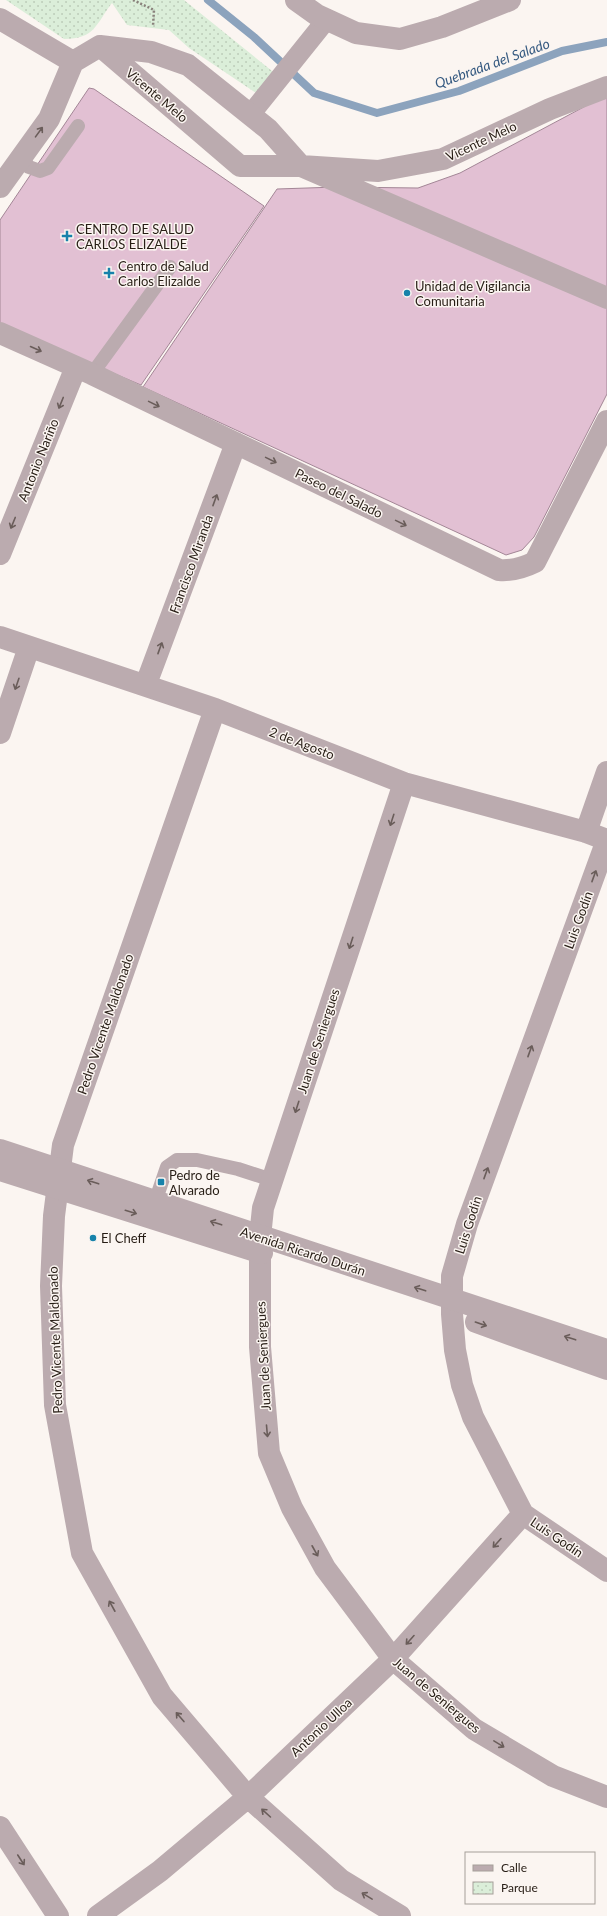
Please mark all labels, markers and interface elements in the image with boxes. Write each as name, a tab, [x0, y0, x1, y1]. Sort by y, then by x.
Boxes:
water label: Quebrada del Salado	[432, 34, 552, 92]
street label: Vicente Melo	[123, 64, 191, 126]
street label: Vicente Melo	[443, 118, 519, 164]
one-way arrow	[35, 127, 43, 138]
place label: CENTRO DE SALUD CARLOS ELIZALDE	[76, 221, 194, 252]
marker: CENTRO DE SALUD CARLOS ELIZALDE	[61, 230, 73, 242]
place label: Centro de Salud Carlos Elizalde	[118, 258, 209, 289]
marker: Centro de Salud Carlos Elizalde	[103, 267, 115, 279]
place label: Unidad de Vigilancia Comunitaria	[415, 278, 530, 309]
marker: Unidad de Vigilancia Comunitaria	[402, 288, 412, 298]
one-way arrow	[29, 346, 41, 353]
one-way arrow	[57, 396, 65, 408]
one-way arrow	[147, 401, 159, 408]
street label: Antonio Nariño	[14, 416, 62, 504]
one-way arrow	[265, 457, 277, 464]
street label: Paseo del Salado	[293, 465, 385, 521]
one-way arrow	[211, 494, 219, 506]
street label: Francisco Miranda	[166, 512, 216, 616]
one-way arrow	[8, 517, 16, 529]
one-way arrow	[394, 519, 406, 527]
one-way arrow	[156, 642, 164, 654]
one-way arrow	[13, 677, 20, 690]
street label: 2 de Agosto	[267, 723, 337, 763]
one-way arrow	[388, 813, 395, 826]
one-way arrow	[591, 870, 598, 883]
street label: Luis Godín	[560, 889, 596, 951]
one-way arrow	[347, 937, 354, 950]
street label: Pedro Vicente Maldonado	[73, 952, 137, 1096]
street label: Juan de Seniergues	[294, 986, 343, 1095]
one-way arrow	[527, 1045, 535, 1057]
one-way arrow	[293, 1100, 300, 1113]
place label: Pedro de Alvarado	[169, 1167, 220, 1198]
one-way arrow	[482, 1167, 490, 1179]
marker: Pedro de Alvarado	[156, 1177, 166, 1187]
one-way arrow	[86, 1178, 99, 1185]
street label: Luis Godín	[451, 1194, 485, 1256]
one-way arrow	[124, 1209, 137, 1216]
one-way arrow	[211, 1218, 223, 1226]
street label: Avenida Ricardo Durán	[238, 1223, 368, 1279]
place label: El Cheff	[101, 1230, 147, 1246]
marker: El Cheff	[88, 1233, 98, 1243]
street label: Pedro Vicente Maldonado	[44, 1266, 66, 1414]
one-way arrow	[413, 1285, 426, 1292]
street label: Juan de Seniergues	[252, 1301, 274, 1411]
one-way arrow	[475, 1321, 487, 1329]
one-way arrow	[564, 1333, 576, 1341]
one-way arrow	[264, 1424, 271, 1437]
street label: Luis Godín	[528, 1514, 586, 1560]
one-way arrow	[492, 1538, 501, 1549]
one-way arrow	[312, 1545, 320, 1557]
one-way arrow	[108, 1600, 115, 1612]
one-way arrow	[405, 1635, 414, 1645]
street label: Juan de Seniergues	[390, 1654, 484, 1736]
street label: Antonio Ulloa	[287, 1694, 355, 1760]
one-way arrow	[175, 1712, 184, 1722]
one-way arrow	[493, 1741, 505, 1749]
one-way arrow	[261, 1809, 272, 1818]
legend	[465, 1852, 595, 1904]
one-way arrow	[17, 1854, 25, 1865]
text: Calle	[501, 1860, 527, 1875]
text: Parque	[501, 1880, 538, 1895]
one-way arrow	[361, 1891, 372, 1900]

